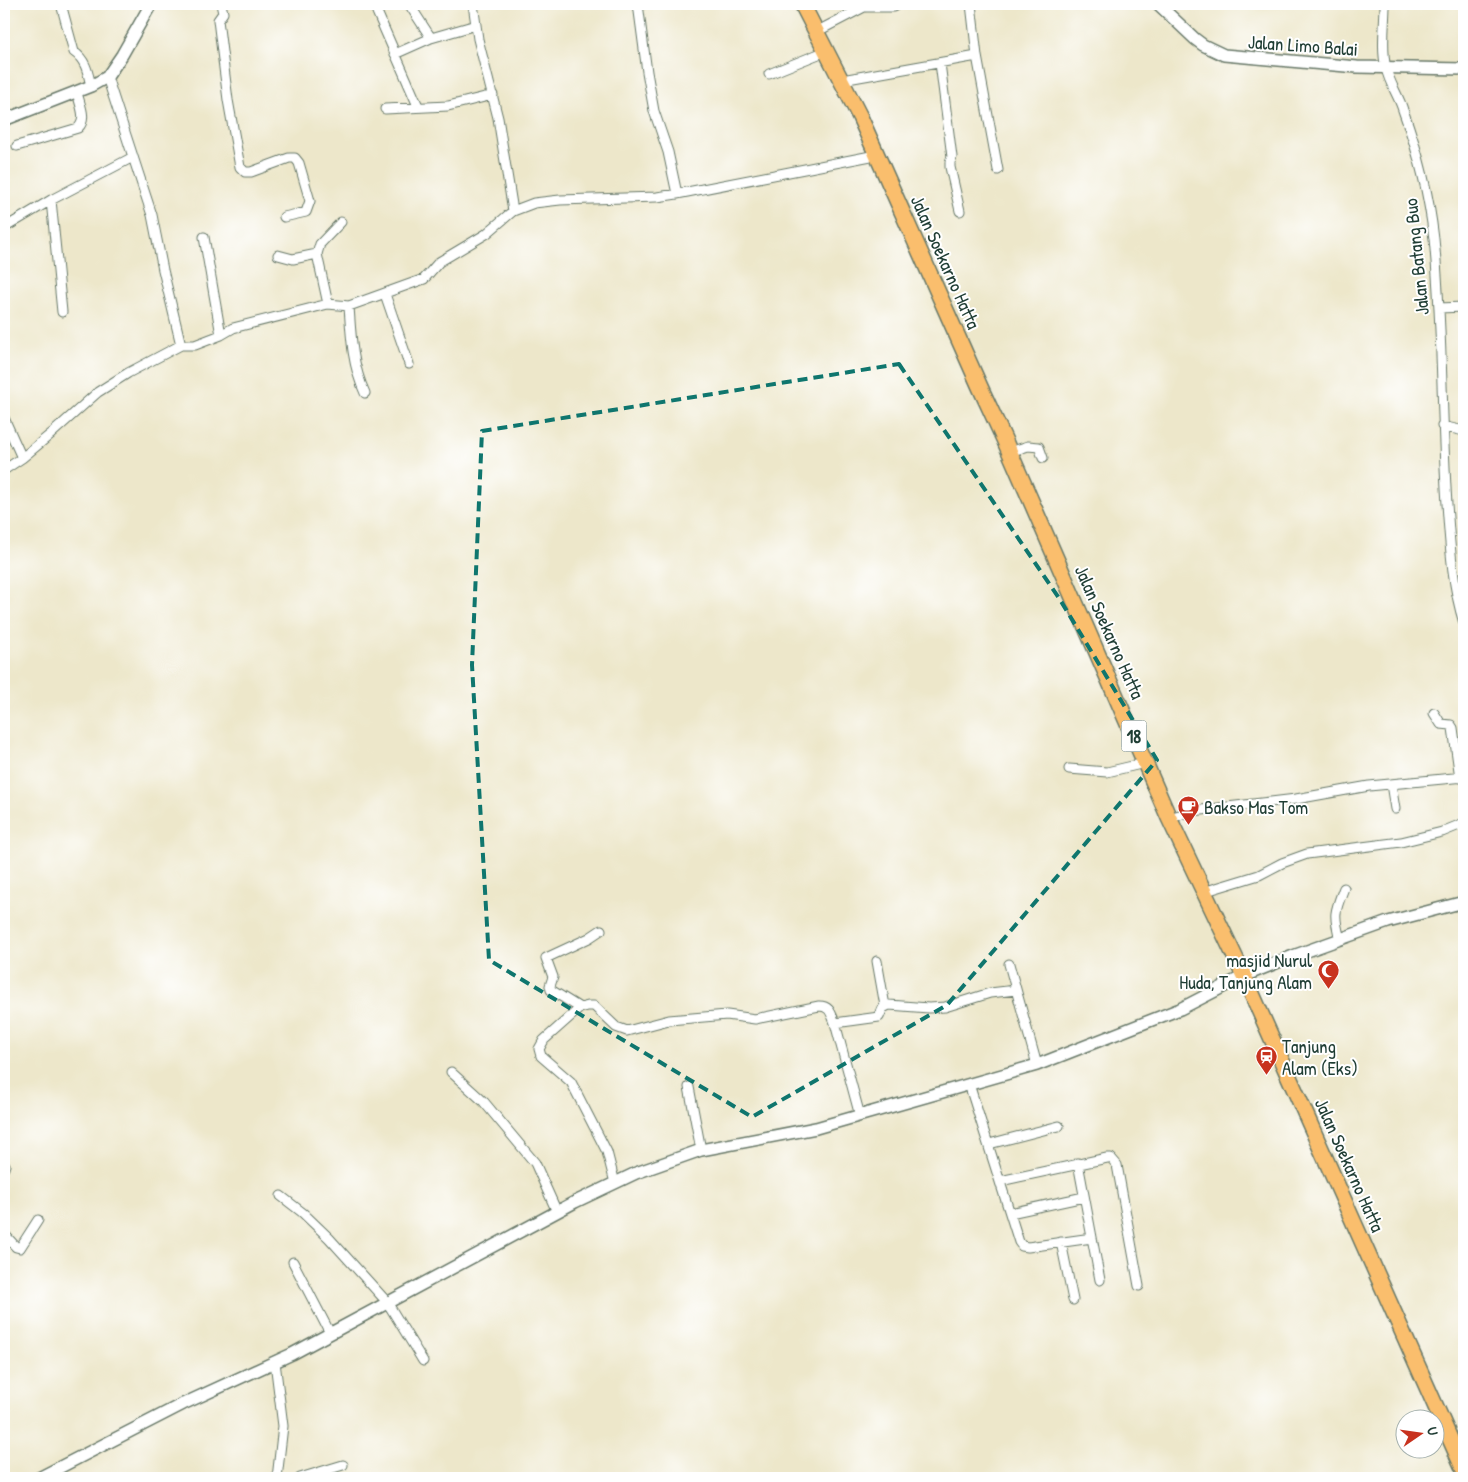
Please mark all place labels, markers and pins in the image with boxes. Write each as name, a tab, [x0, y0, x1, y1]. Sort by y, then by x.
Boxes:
place label: Bakso Mas Tom	[1204, 794, 1308, 820]
cafe icon: Bakso Mas Tom	[1176, 795, 1200, 826]
place label: masjid Nurul Huda, Tanjung Alam	[1179, 947, 1313, 995]
mosque icon: masjid Nurul Huda, Tanjung Alam	[1316, 959, 1340, 990]
place label: Tanjung Alam (Eks)	[1282, 1033, 1358, 1081]
station icon: Tanjung Alam (Eks)	[1254, 1045, 1278, 1076]

